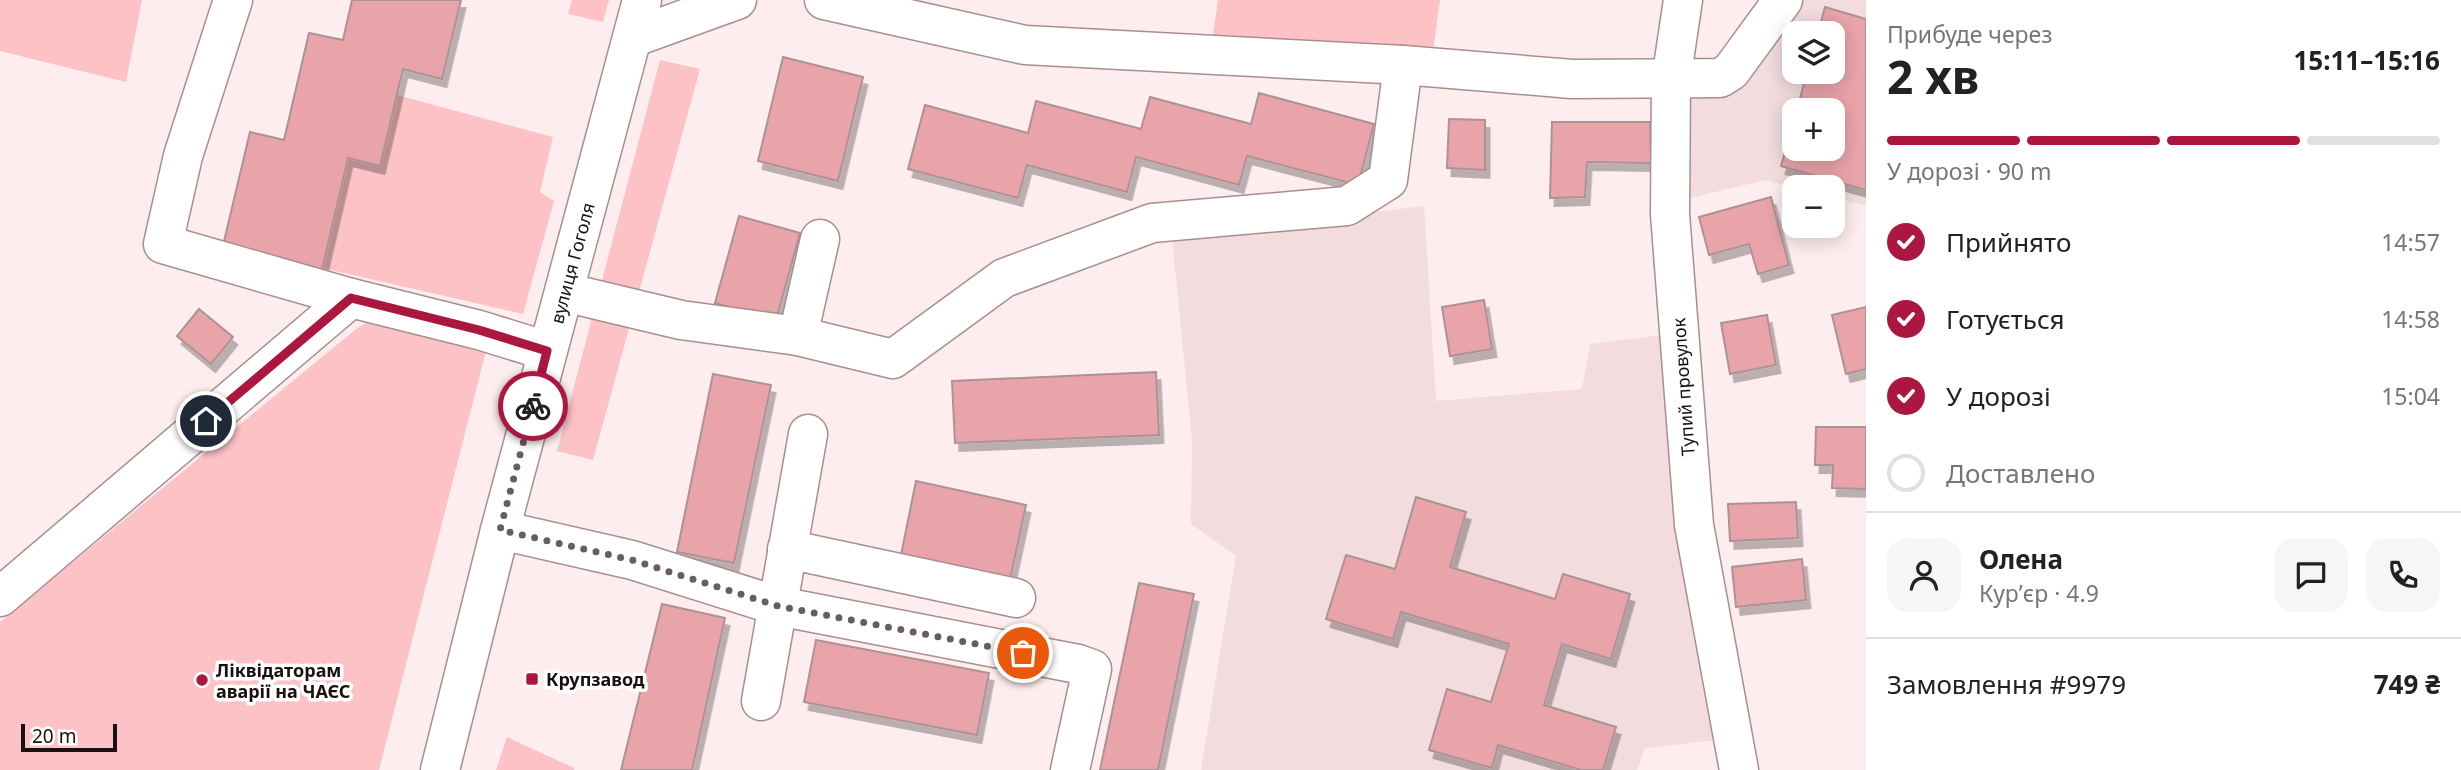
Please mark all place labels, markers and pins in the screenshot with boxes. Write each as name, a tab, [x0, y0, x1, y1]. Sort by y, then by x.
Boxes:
pin	[176, 391, 236, 451]
pin	[993, 623, 1053, 683]
place label: Ліквідаторам аварії на ЧАЄС	[216, 658, 350, 703]
place label: Крупзавод	[546, 667, 645, 691]
marker: Крупзавод	[524, 671, 540, 687]
marker: Ліквідаторам аварії на ЧАЄС	[194, 672, 210, 688]

